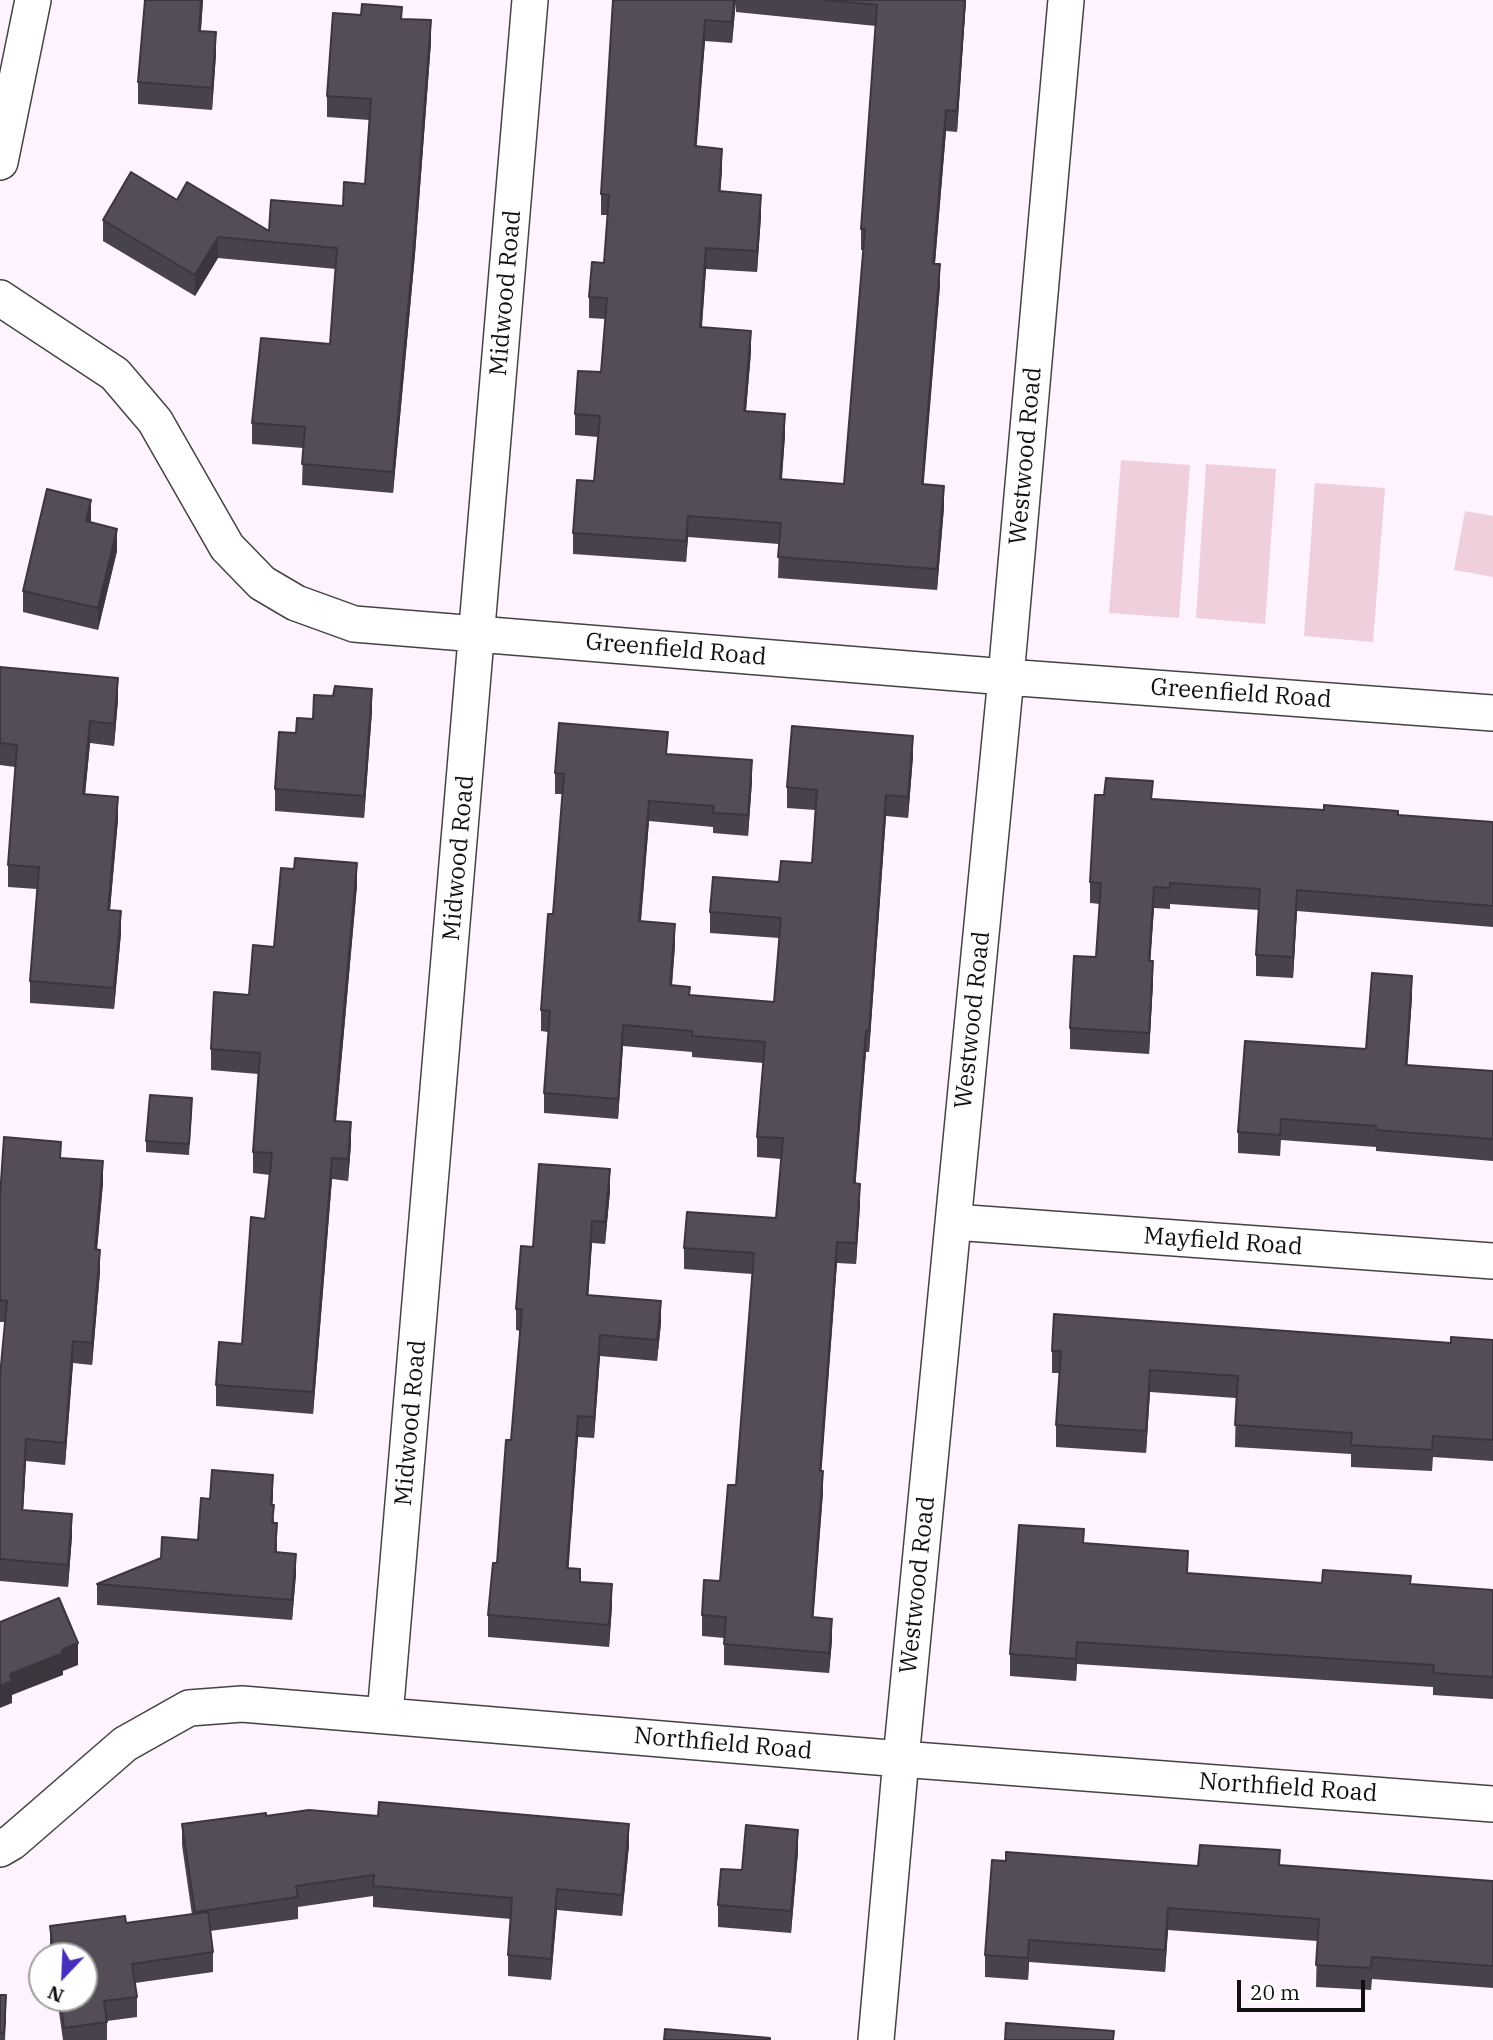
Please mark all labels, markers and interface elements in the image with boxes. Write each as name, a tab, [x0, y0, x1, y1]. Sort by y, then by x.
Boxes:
street label: Midwood Road	[484, 209, 528, 377]
street label: Westwood Road	[1004, 366, 1048, 546]
street label: Greenfield Road	[584, 628, 768, 672]
street label: Greenfield Road	[1149, 673, 1333, 715]
street label: Midwood Road	[437, 774, 481, 942]
street label: Westwood Road	[949, 930, 997, 1110]
street label: Mayfield Road	[1143, 1222, 1303, 1262]
street label: Midwood Road	[389, 1339, 433, 1507]
street label: Westwood Road	[894, 1495, 942, 1675]
street label: Northfield Road	[633, 1722, 813, 1766]
street label: Northfield Road	[1198, 1767, 1378, 1809]
north arrow	[28, 1942, 98, 2012]
scale bar	[1241, 1966, 1369, 2010]
text: 20 m	[1250, 1978, 1300, 2006]
text: N	[44, 1981, 67, 2008]

